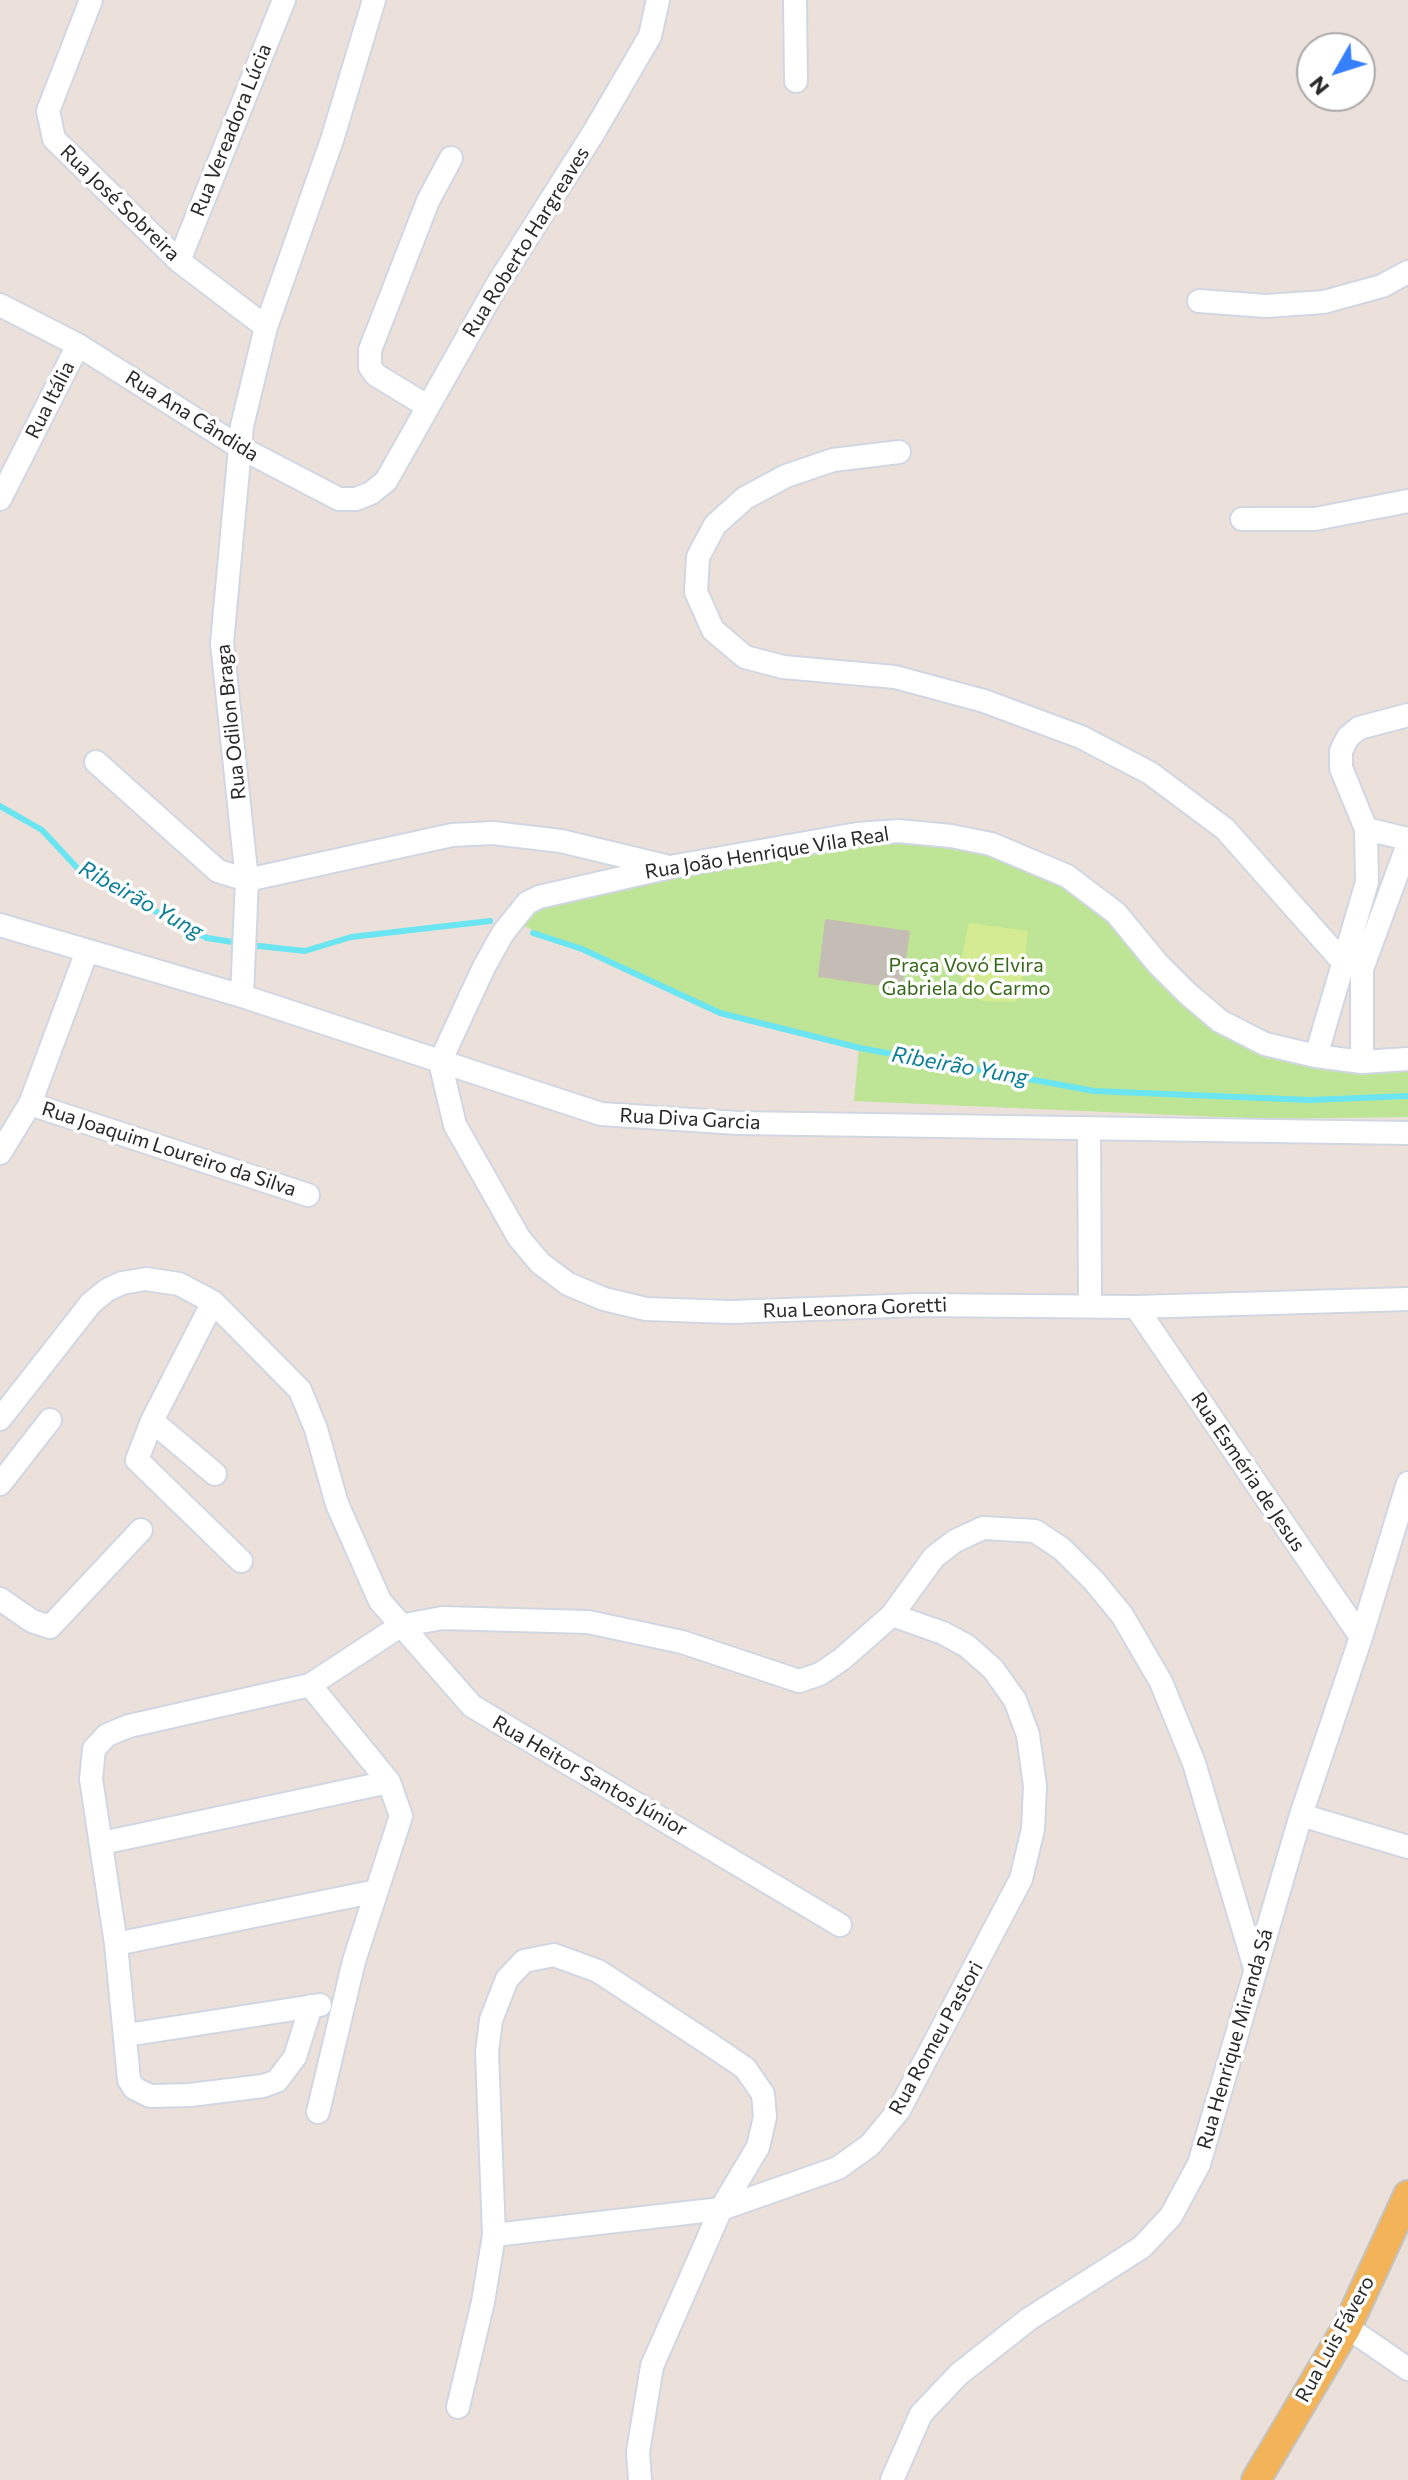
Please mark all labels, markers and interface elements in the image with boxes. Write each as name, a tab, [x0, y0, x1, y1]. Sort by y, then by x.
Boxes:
north arrow	[1296, 32, 1376, 112]
street label: Rua Vereadora Lúcia	[185, 40, 277, 220]
text: N	[1303, 71, 1334, 101]
street label: Rua José Sobreira	[55, 140, 185, 266]
street label: Rua Roberto Hargreaves	[458, 142, 594, 342]
street label: Rua Itália	[20, 357, 80, 443]
street label: Rua Ana Cândida	[121, 365, 263, 467]
street label: Rua Odilon Braga	[211, 643, 251, 801]
street label: Rua João Henrique Vila Real	[643, 822, 891, 884]
water label: Ribeirão Yung	[74, 855, 208, 945]
park label: Praça Vovó Elvira Gabriela do Carmo	[882, 953, 1050, 1000]
water label: Ribeirão Yung	[890, 1041, 1030, 1091]
street label: Rua Joaquim Loureiro da Silva	[39, 1097, 299, 1201]
street label: Rua Diva Garcia	[619, 1103, 761, 1135]
street label: Rua Leonora Goretti	[762, 1293, 948, 1323]
street label: Rua Esméria de Jesus	[1186, 1388, 1310, 1556]
street label: Rua Heitor Santos Júnior	[488, 1710, 692, 1842]
street label: Rua Henrique Miranda Sá	[1192, 1926, 1278, 2152]
street label: Rua Romeu Pastori	[884, 1957, 988, 2119]
street label: Rua Luis Fávero	[1290, 2272, 1380, 2406]

